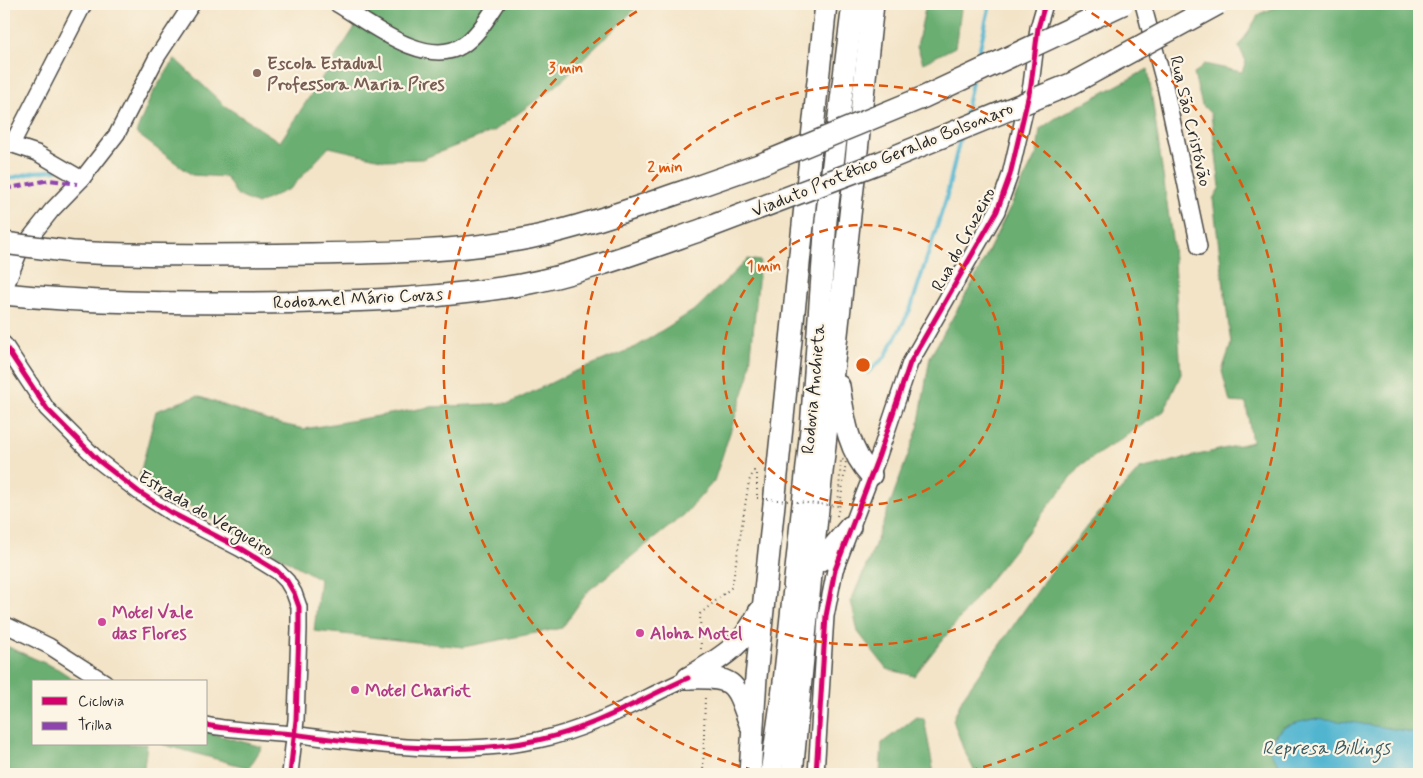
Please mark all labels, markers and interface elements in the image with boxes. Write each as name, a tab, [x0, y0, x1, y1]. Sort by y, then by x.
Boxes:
place label: Escola Estadual Professora Maria Pires	[267, 52, 445, 97]
street label: Rua São Cristóvão	[1163, 53, 1217, 189]
text: 3 min	[549, 59, 583, 79]
marker: Escola Estadual Professora Maria Pires	[251, 67, 263, 79]
street label: Viaduto Protético Geraldo Bolsonaro	[748, 96, 1017, 223]
text: 2 min	[647, 158, 683, 178]
street label: Rua do Cruzeiro	[926, 183, 1001, 296]
text: 1 min	[747, 257, 781, 277]
street label: Rodoanel Mário Covas	[272, 283, 444, 315]
street label: Rodovia Anchieta	[796, 323, 832, 455]
centre of rings	[854, 356, 872, 374]
street label: Estrada do Vergueiro	[133, 465, 278, 563]
place label: Motel Vale das Flores	[112, 601, 193, 646]
marker: Motel Vale das Flores	[96, 616, 108, 628]
place label: Aloha Motel	[650, 622, 743, 646]
marker: Aloha Motel	[634, 627, 646, 639]
place label: Motel Chariot	[365, 679, 471, 703]
legend	[32, 680, 208, 746]
marker: Motel Chariot	[349, 684, 361, 696]
text: Ciclovia	[78, 692, 124, 712]
text: Trilha	[78, 716, 112, 736]
water label: Represa Billings	[1262, 736, 1391, 763]

